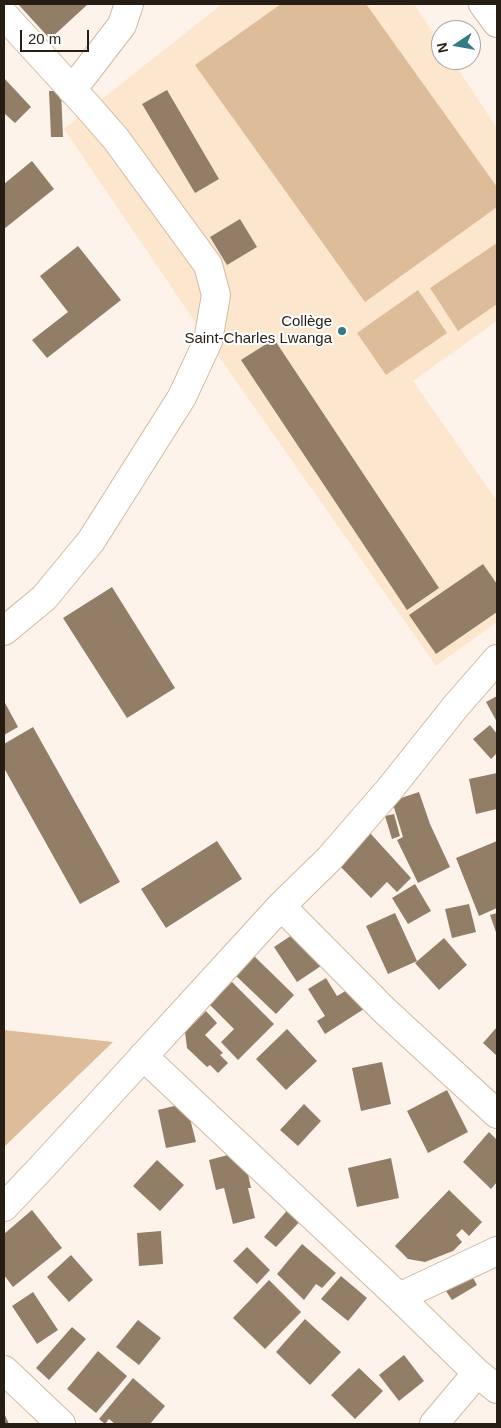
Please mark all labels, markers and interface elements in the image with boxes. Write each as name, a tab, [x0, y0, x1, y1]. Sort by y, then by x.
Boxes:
scale bar	[22, 20, 91, 52]
north arrow	[431, 20, 481, 70]
text: 20 m	[28, 30, 61, 47]
text: N	[433, 41, 451, 55]
place label: Collège Saint-Charles Lwanga	[184, 313, 332, 348]
marker: Collège Saint-Charles Lwanga	[336, 325, 348, 337]

